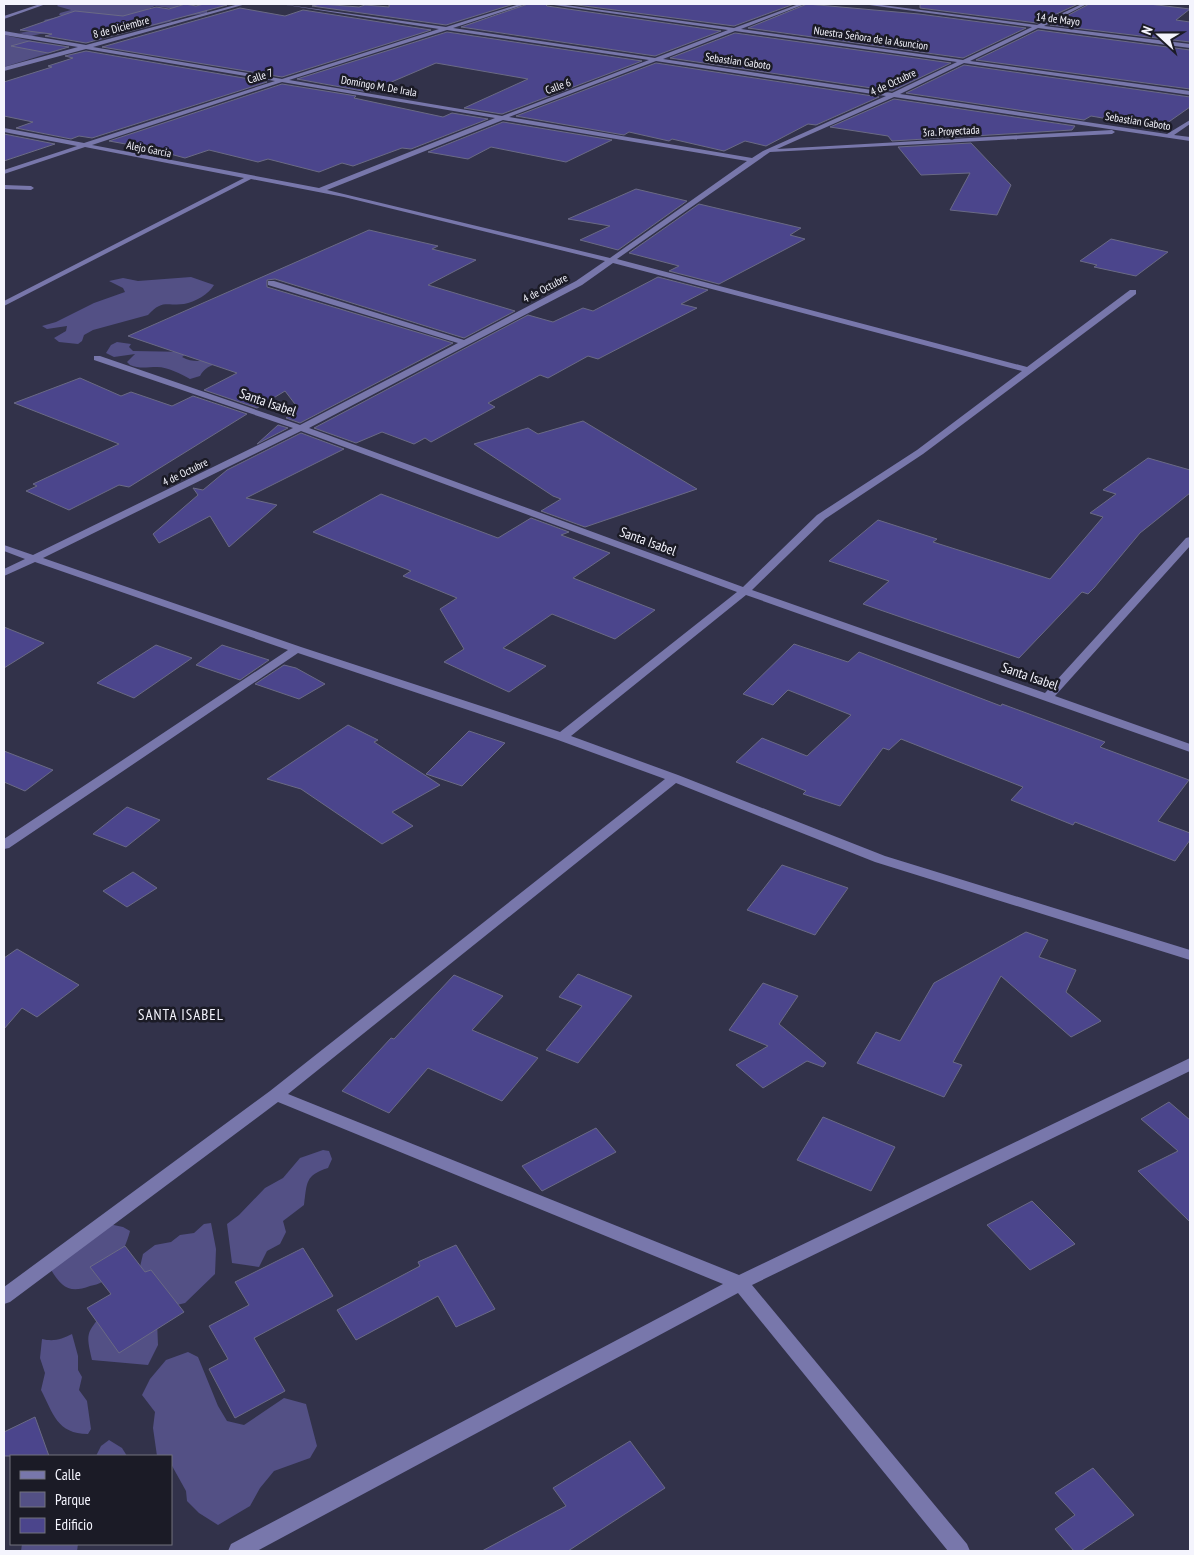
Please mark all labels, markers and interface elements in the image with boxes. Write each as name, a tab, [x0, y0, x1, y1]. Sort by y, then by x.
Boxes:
street label: 14 de Mayo	[1035, 9, 1081, 29]
north arrow	[1134, 10, 1184, 60]
street label: 8 de Diciembre	[91, 13, 151, 41]
street label: Nuestra Señora de la Asuncion	[813, 23, 929, 53]
text: N	[1137, 24, 1157, 37]
street label: Sebastian Gaboto	[704, 49, 772, 73]
street label: Calle 7	[245, 65, 275, 87]
street label: 4 de Octubre	[868, 65, 919, 99]
street label: Domingo M. De Irala	[340, 72, 418, 100]
street label: Calle 6	[543, 75, 573, 97]
street label: Sebastian Gaboto	[1104, 109, 1172, 133]
street label: 3ra. Proyectada	[922, 123, 980, 139]
street label: Alejo Garcia	[125, 138, 173, 160]
street label: 4 de Octubre	[520, 270, 570, 306]
street label: Santa Isabel	[237, 384, 299, 420]
street label: 4 de Octubre	[160, 455, 210, 489]
street label: Santa Isabel	[617, 522, 679, 560]
street label: Santa Isabel	[999, 658, 1061, 694]
district label: SANTA ISABEL	[138, 1005, 224, 1024]
legend	[10, 1455, 172, 1545]
text: Calle	[55, 1465, 81, 1484]
text: Parque	[55, 1490, 91, 1509]
text: Edificio	[55, 1515, 93, 1534]

